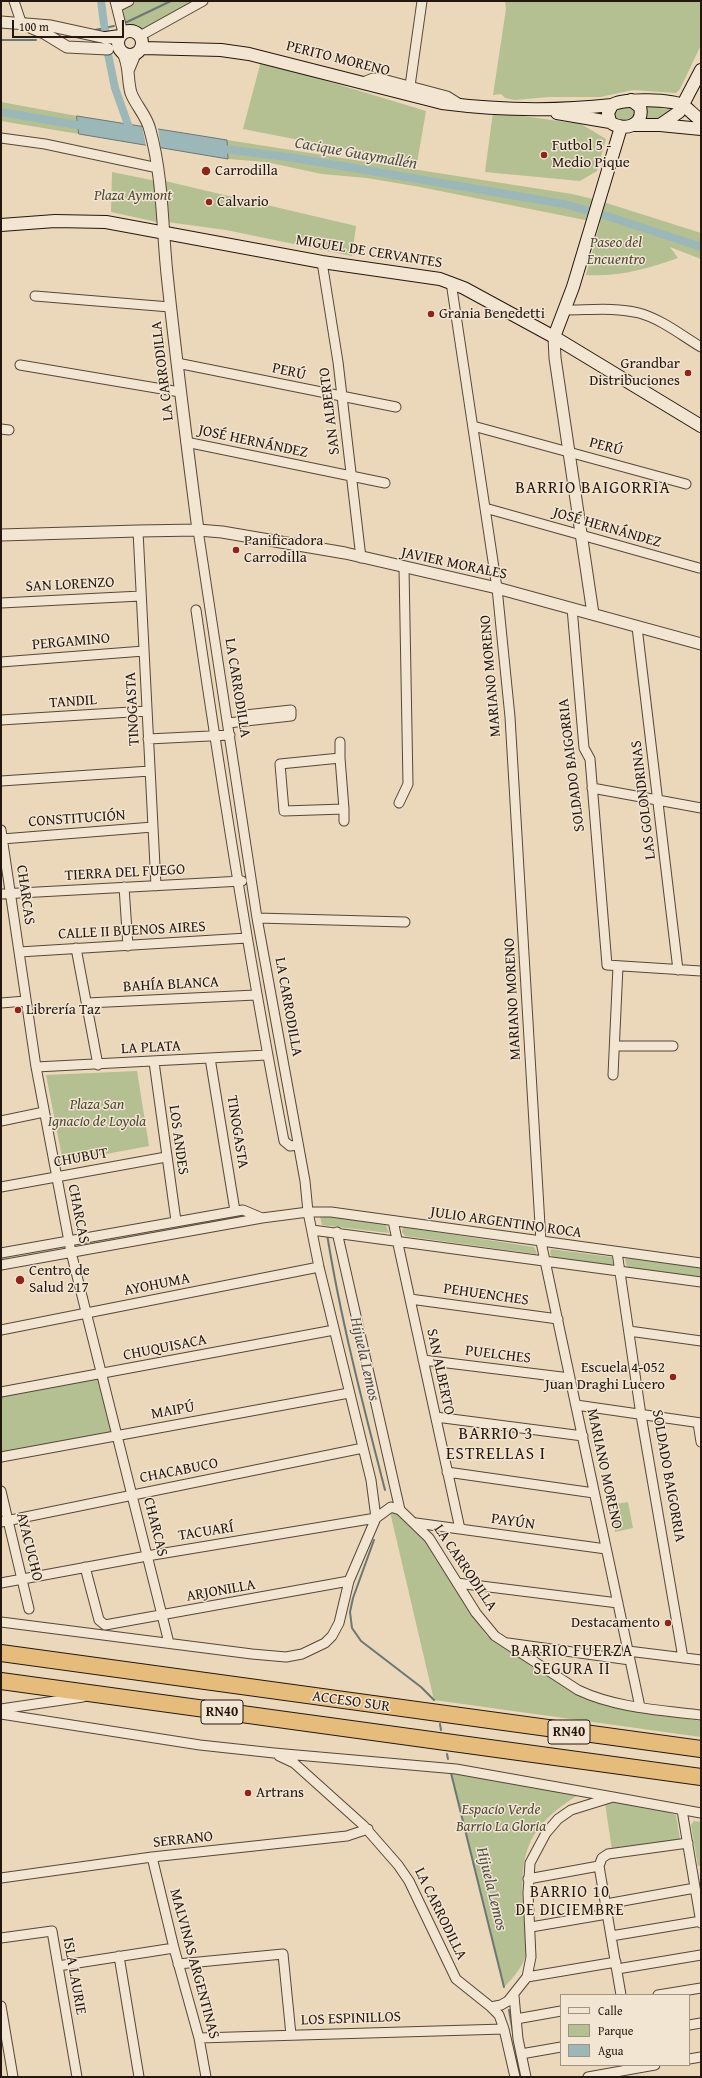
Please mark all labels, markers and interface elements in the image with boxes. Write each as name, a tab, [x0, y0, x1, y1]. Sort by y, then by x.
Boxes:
scale bar	[14, 12, 126, 38]
text: 100 m	[19, 18, 49, 35]
street label: PERITO MORENO	[284, 37, 392, 81]
water label: Cacique Guaymallén	[293, 134, 419, 174]
place label: Futbol 5 - Medio Pique	[552, 137, 630, 172]
marker: Futbol 5 - Medio Pique	[539, 150, 549, 160]
place label: Carrodilla	[215, 162, 278, 180]
marker: Carrodilla	[200, 165, 212, 177]
park label: Plaza Aymont	[94, 187, 172, 205]
place label: Calvario	[217, 193, 269, 211]
marker: Calvario	[204, 197, 214, 207]
street label: MIGUEL DE CERVANTES	[294, 232, 444, 272]
park label: Paseo del Encuentro	[587, 234, 645, 269]
place label: Grania Benedetti	[439, 305, 545, 323]
marker: Grania Benedetti	[426, 309, 436, 319]
street label: LA CARRODILLA	[148, 320, 178, 422]
place label: Grandbar Distribuciones	[589, 355, 680, 390]
street label: PERÚ	[270, 360, 308, 384]
street label: SAN ALBERTO	[316, 366, 344, 456]
marker: Grandbar Distribuciones	[683, 368, 693, 378]
street label: JOSÉ HERNÁNDEZ	[197, 422, 309, 462]
street label: PERÚ	[587, 434, 625, 460]
district label: BARRIO BAIGORRIA	[515, 479, 671, 499]
street label: JOSÉ HERNÁNDEZ	[551, 504, 663, 552]
place label: Panificadora Carrodilla	[244, 532, 323, 567]
street label: JAVIER MORALES	[399, 544, 509, 584]
marker: Panificadora Carrodilla	[231, 545, 241, 555]
street label: SAN LORENZO	[25, 574, 115, 596]
street label: MARIANO MORENO	[477, 614, 505, 738]
street label: PERGAMINO	[31, 630, 111, 654]
street label: LA CARRODILLA	[220, 637, 254, 739]
street label: TINOGASTA	[122, 672, 144, 746]
street label: TANDIL	[49, 691, 97, 713]
street label: SOLDADO BAIGORRIA	[555, 697, 589, 833]
street label: LAS GOLONDRINAS	[628, 739, 660, 861]
street label: CONSTITUCIÓN	[28, 807, 126, 831]
street label: TIERRA DEL FUEGO	[64, 861, 186, 885]
street label: CHARCAS	[12, 864, 38, 926]
street label: CALLE II BUENOS AIRES	[58, 918, 206, 944]
street label: MARIANO MORENO	[501, 937, 525, 1061]
street label: LA CARRODILLA	[270, 956, 306, 1058]
street label: BAHÍA BLANCA	[123, 973, 219, 997]
place label: Librería Taz	[26, 1001, 101, 1019]
marker: Librería Taz	[13, 1005, 23, 1015]
street label: LA PLATA	[121, 1037, 181, 1059]
street label: TINOGASTA	[222, 1094, 252, 1170]
park label: Plaza San Ignacio de Loyola	[48, 1096, 146, 1131]
street label: LOS ANDES	[164, 1104, 192, 1176]
street label: CHUBUT	[52, 1144, 110, 1172]
street label: CHARCAS	[63, 1183, 93, 1245]
street label: JULIO ARGENTINO ROCA	[429, 1203, 583, 1243]
place label: Centro de Salud 217	[29, 1262, 90, 1297]
street label: AYOHUMA	[123, 1270, 191, 1300]
marker: Centro de Salud 217	[14, 1274, 26, 1286]
street label: PEHUENCHES	[442, 1280, 530, 1310]
water label: Hijuela Lemos	[345, 1315, 383, 1403]
street label: SAN ALBERTO	[422, 1327, 458, 1417]
street label: CHUQUISACA	[122, 1331, 208, 1365]
street label: PUELCHES	[464, 1342, 532, 1368]
place label: Escuela 4-052 Juan Draghi Lucero	[545, 1359, 665, 1394]
marker: Escuela 4-052 Juan Draghi Lucero	[668, 1372, 678, 1382]
street label: MAIPÚ	[150, 1398, 196, 1424]
street label: MARIANO MORENO	[582, 1407, 626, 1531]
street label: SOLDADO BAIGORRIA	[647, 1408, 689, 1544]
district label: BARRIO 3 ESTRELLAS I	[446, 1425, 546, 1465]
street label: CHACABUCO	[138, 1455, 220, 1487]
street label: CHARCAS	[139, 1496, 171, 1558]
street label: PAYÚN	[490, 1510, 536, 1534]
street label: AYACUCHO	[12, 1511, 46, 1583]
street label: TACUARÍ	[177, 1519, 235, 1545]
street label: LA CARRODILLA	[429, 1521, 501, 1615]
street label: ARJONILLA	[185, 1576, 257, 1606]
place label: Destacamento	[571, 1614, 660, 1632]
marker: Destacamento	[663, 1618, 673, 1628]
district label: BARRIO FUERZA SEGURA II	[511, 1642, 633, 1680]
street label: ACCESO SUR	[311, 1688, 391, 1716]
road number: RN40	[201, 1700, 243, 1724]
road number: RN40	[548, 1720, 590, 1744]
place label: Artrans	[256, 1784, 304, 1802]
marker: Artrans	[243, 1788, 253, 1798]
park label: Espacio Verde Barrio La Gloria	[456, 1801, 546, 1836]
street label: SERRANO	[152, 1828, 214, 1852]
water label: Hijuela Lemos	[471, 1845, 511, 1933]
street label: LA CARRODILLA	[410, 1865, 470, 1963]
district label: BARRIO 10 DE DICIEMBRE	[515, 1883, 625, 1921]
street label: MALVINAS ARGENTINAS	[165, 1887, 223, 2041]
street label: ISLA LAURIE	[58, 1936, 90, 2016]
legend	[560, 1994, 690, 2066]
text: Calle	[598, 2002, 623, 2019]
street label: LOS ESPINILLOS	[301, 2008, 401, 2030]
text: Parque	[598, 2022, 633, 2039]
text: Agua	[598, 2042, 623, 2059]

